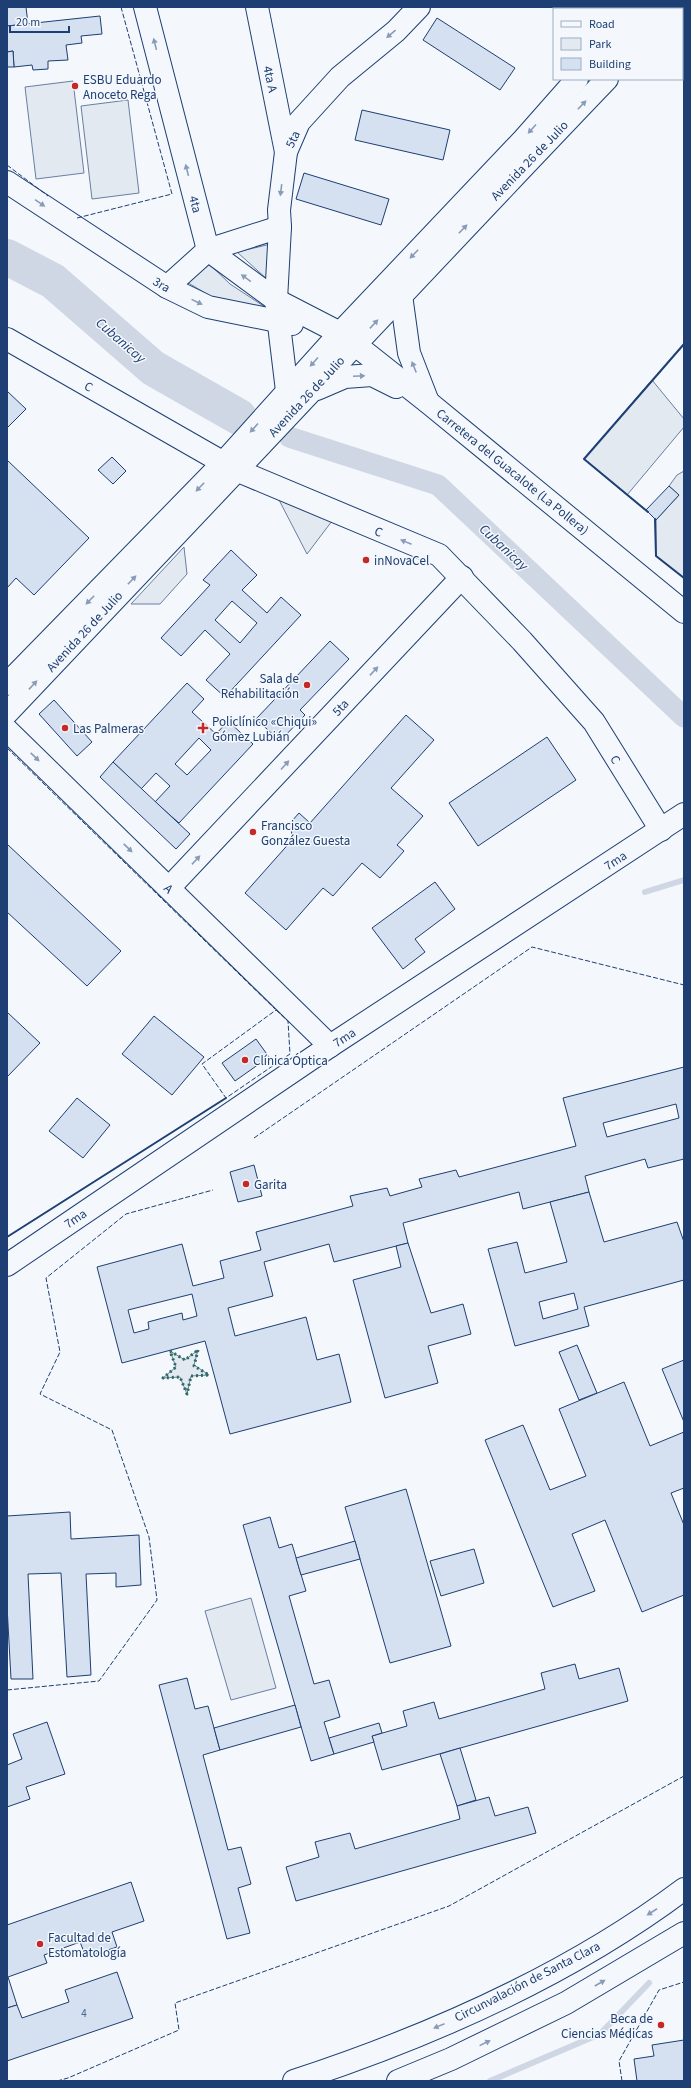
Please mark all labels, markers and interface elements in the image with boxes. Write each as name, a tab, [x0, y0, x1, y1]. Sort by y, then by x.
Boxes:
scale bar	[10, 8, 69, 34]
legend	[553, 8, 683, 80]
text: 20 m	[16, 14, 40, 31]
text: Road	[589, 16, 615, 33]
one-way arrow	[386, 30, 397, 39]
text: Park	[589, 36, 611, 53]
one-way arrow	[151, 38, 157, 51]
text: Building	[589, 56, 631, 73]
street label: 4ta A	[258, 64, 282, 95]
place label: ESBU Eduardo Anoceto Rega	[83, 71, 162, 104]
marker: ESBU Eduardo Anoceto Rega	[70, 81, 80, 91]
one-way arrow	[577, 100, 587, 110]
street label: Avenida 26 de Julio	[487, 117, 573, 205]
one-way arrow	[528, 124, 537, 134]
street label: 5ta	[281, 128, 305, 151]
one-way arrow	[184, 164, 190, 176]
one-way arrow	[278, 184, 284, 196]
street label: 4ta	[184, 194, 206, 215]
one-way arrow	[34, 199, 45, 207]
one-way arrow	[459, 224, 468, 234]
one-way arrow	[410, 249, 419, 258]
street label: 3ra	[149, 273, 173, 297]
one-way arrow	[241, 274, 251, 282]
one-way arrow	[191, 299, 203, 305]
water label: Cubanicay	[91, 313, 150, 369]
one-way arrow	[369, 319, 378, 328]
street label: Avenida 26 de Julio	[264, 352, 349, 441]
one-way arrow	[309, 357, 318, 367]
one-way arrow	[411, 361, 417, 372]
one-way arrow	[353, 373, 365, 380]
street label: C	[81, 377, 96, 397]
street label: Carretera del Guacalote (La Pollera)	[432, 405, 592, 539]
one-way arrow	[250, 423, 259, 433]
one-way arrow	[195, 482, 205, 492]
water label: Cubanicay	[474, 520, 533, 576]
street label: C	[372, 522, 386, 542]
one-way arrow	[401, 539, 412, 545]
place label: inNovaCel	[374, 552, 429, 570]
marker: inNovaCel	[361, 555, 371, 565]
one-way arrow	[127, 575, 137, 585]
street label: Avenida 26 de Julio	[42, 587, 127, 676]
one-way arrow	[85, 595, 94, 605]
one-way arrow	[369, 666, 379, 676]
place label: Sala de Rehabilitación	[221, 670, 299, 703]
one-way arrow	[29, 680, 38, 690]
marker: Sala de Rehabilitación	[302, 680, 312, 690]
street label: 5ta	[328, 695, 353, 720]
place label: Policlínico «Chiqui» Gómez Lubián	[212, 713, 317, 746]
place label: Las Palmeras	[73, 720, 145, 738]
marker: Policlínico «Chiqui» Gómez Lubián	[197, 722, 209, 734]
marker: Las Palmeras	[60, 723, 70, 733]
one-way arrow	[30, 752, 40, 762]
street label: C	[606, 752, 625, 767]
one-way arrow	[280, 760, 289, 771]
place label: Francisco González Guesta	[261, 817, 350, 850]
marker: Francisco González Guesta	[248, 827, 258, 837]
one-way arrow	[123, 843, 133, 853]
street label: 7ma	[601, 847, 630, 875]
one-way arrow	[191, 855, 200, 865]
street label: A	[160, 880, 178, 898]
street label: 7ma	[330, 1024, 359, 1052]
place label: Clínica Óptica	[253, 1052, 328, 1070]
marker: Clínica Óptica	[240, 1055, 250, 1065]
place label: Garita	[254, 1176, 287, 1194]
marker: Garita	[241, 1179, 251, 1189]
street label: 7ma	[61, 1205, 90, 1233]
one-way arrow	[647, 1908, 658, 1916]
place label: Facultad de Estomatología	[48, 1929, 126, 1962]
street label: Circunvalación de Santa Clara	[451, 1937, 603, 2027]
marker: Facultad de Estomatología	[35, 1939, 45, 1949]
one-way arrow	[594, 1980, 606, 1987]
house number: 4	[81, 2006, 87, 2021]
place label: Beca de Ciencias Médicas	[561, 2010, 654, 2043]
marker: Beca de Ciencias Médicas	[656, 2020, 666, 2030]
one-way arrow	[434, 2023, 445, 2029]
one-way arrow	[479, 2040, 490, 2046]

